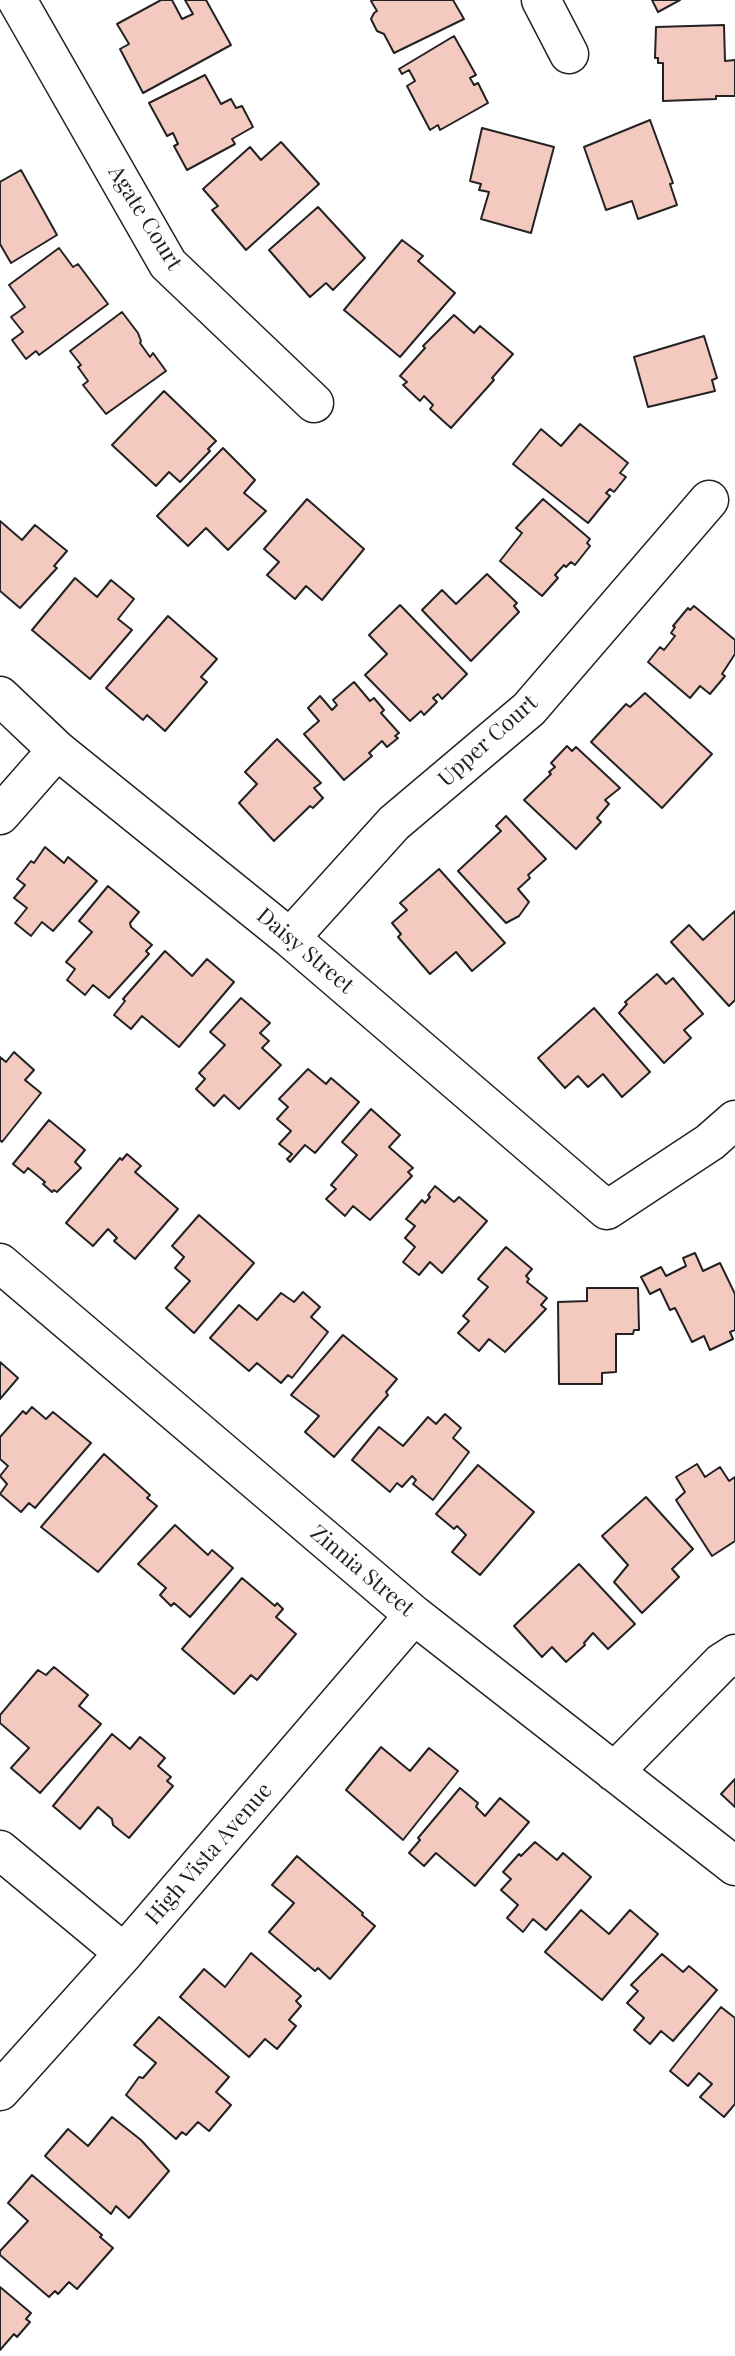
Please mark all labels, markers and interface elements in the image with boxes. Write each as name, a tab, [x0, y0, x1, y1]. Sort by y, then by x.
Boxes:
street label: Agate Court	[102, 161, 188, 275]
street label: Upper Court	[433, 690, 543, 792]
street label: Daisy Street	[251, 903, 359, 999]
street label: Zinnia Street	[305, 1520, 419, 1622]
street label: High Vista Avenue	[140, 1778, 278, 1930]

